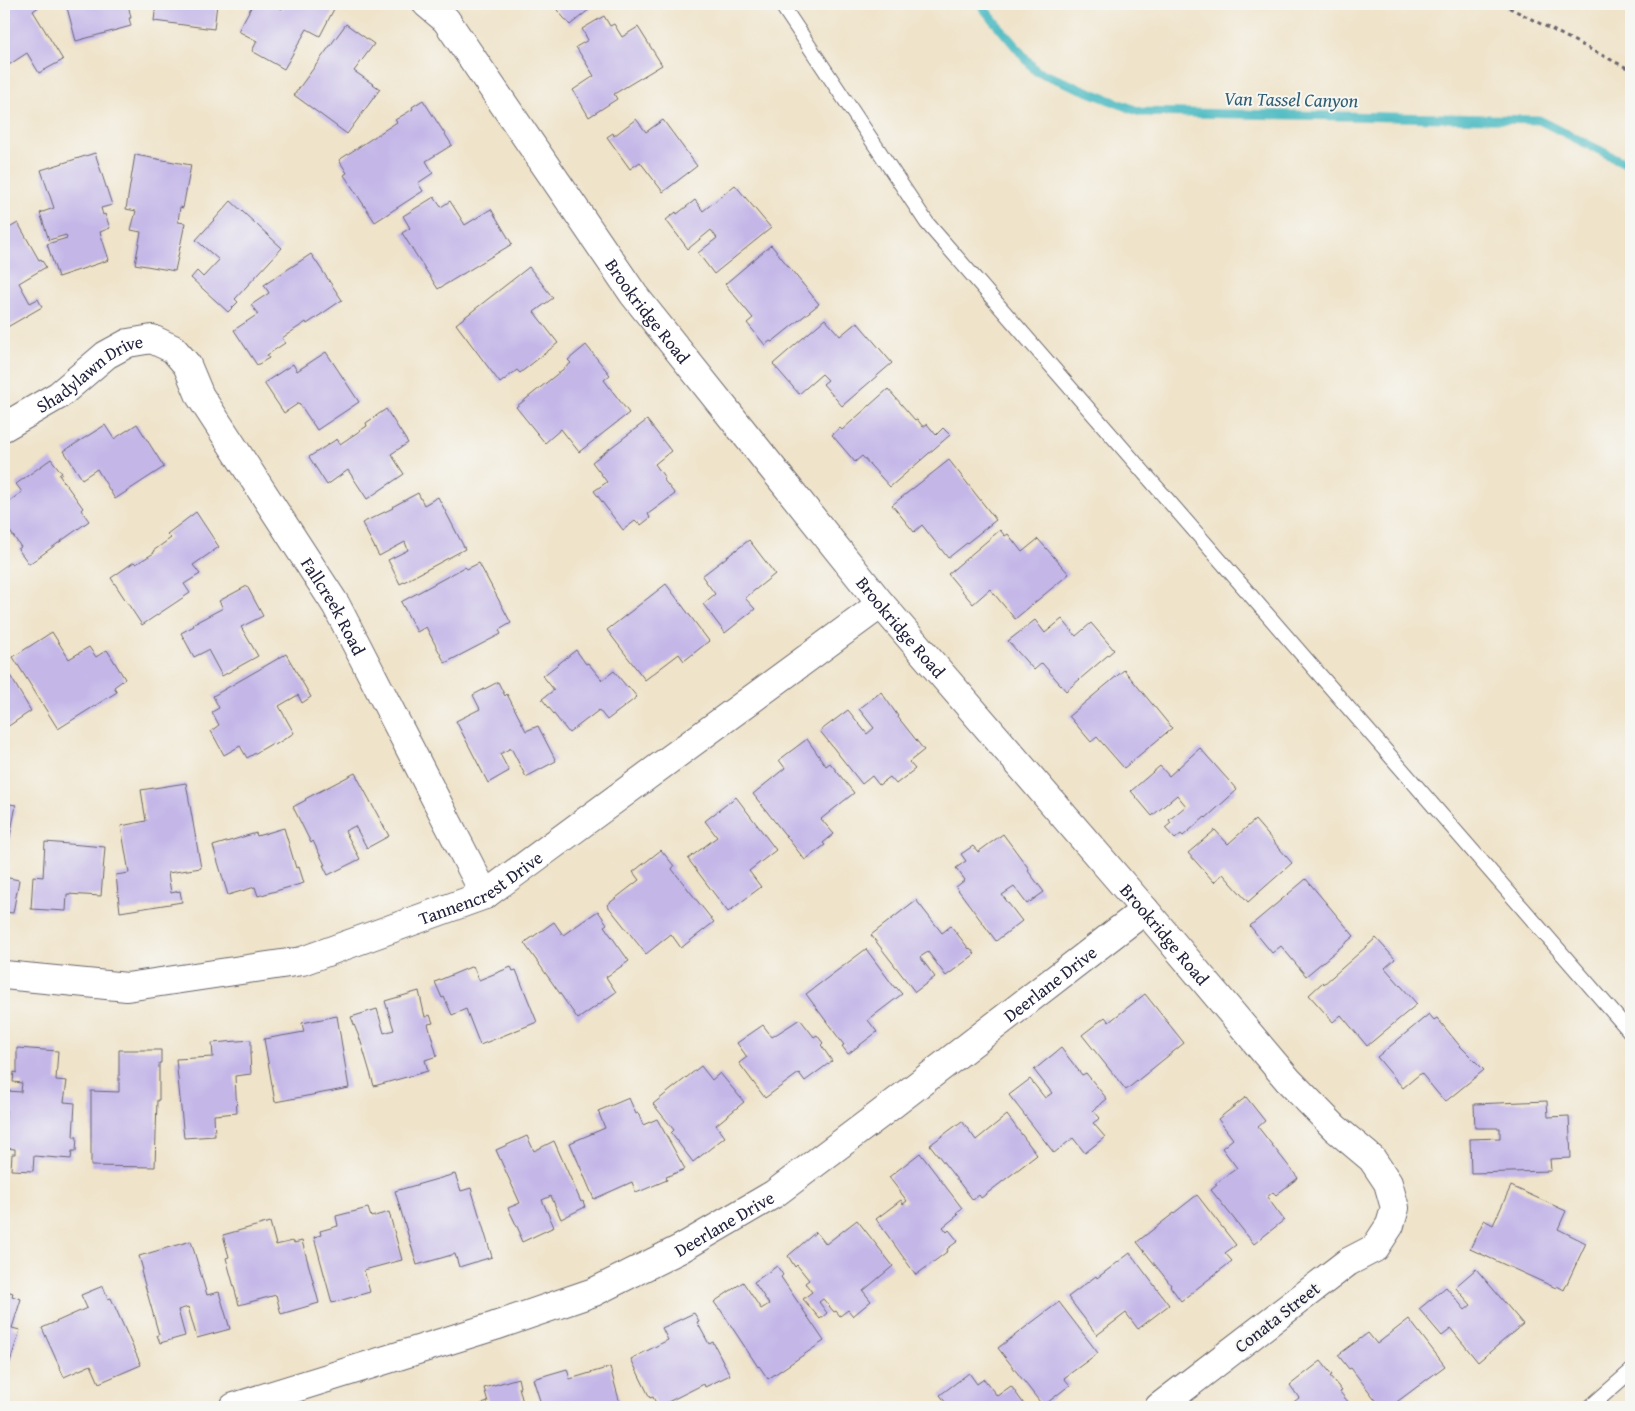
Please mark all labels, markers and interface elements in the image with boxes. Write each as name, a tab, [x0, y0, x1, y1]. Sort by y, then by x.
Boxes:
water label: Van Tassel Canyon	[1224, 84, 1359, 114]
street label: Brookridge Road	[599, 253, 697, 369]
street label: Shadylawn Drive	[31, 327, 145, 419]
street label: Fallcreek Road	[295, 552, 373, 660]
street label: Brookridge Road	[850, 570, 953, 684]
street label: Tannencrest Drive	[414, 844, 548, 931]
street label: Brookridge Road	[1114, 877, 1216, 991]
street label: Deerlane Drive	[997, 939, 1102, 1028]
street label: Deerlane Drive	[669, 1183, 779, 1263]
street label: Conata Street	[1229, 1275, 1326, 1359]

